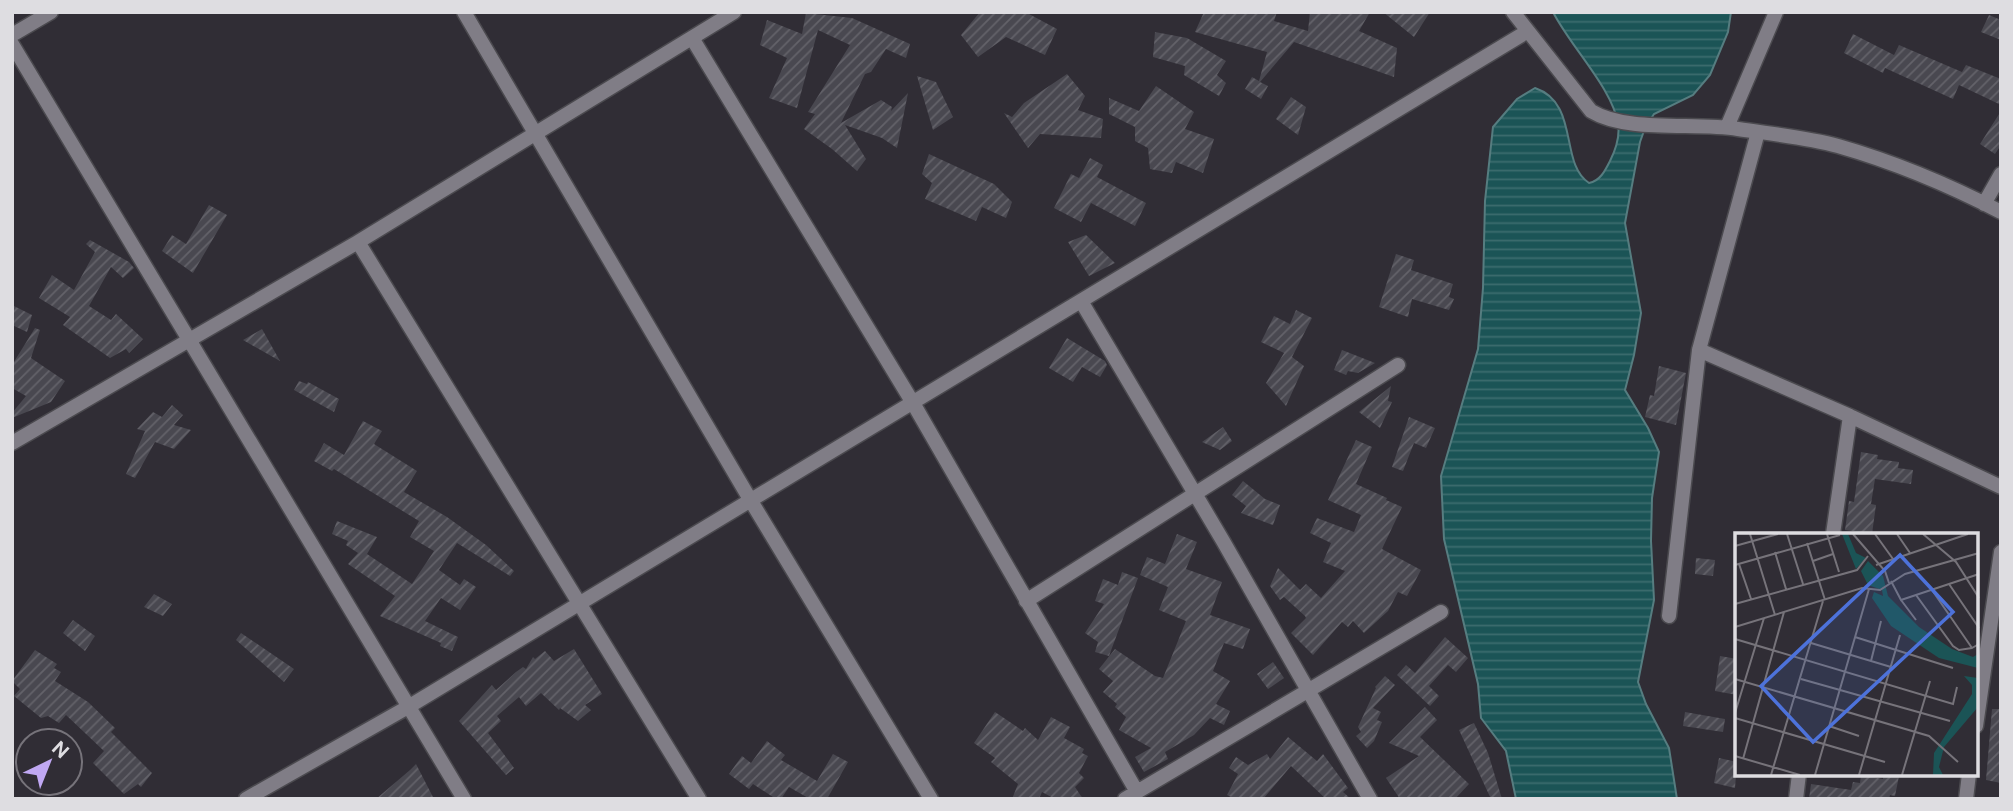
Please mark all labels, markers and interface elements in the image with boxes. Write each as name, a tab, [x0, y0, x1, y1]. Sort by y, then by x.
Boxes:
inset map	[1735, 533, 1978, 776]
north arrow	[14, 727, 84, 797]
text: N	[48, 736, 74, 763]

